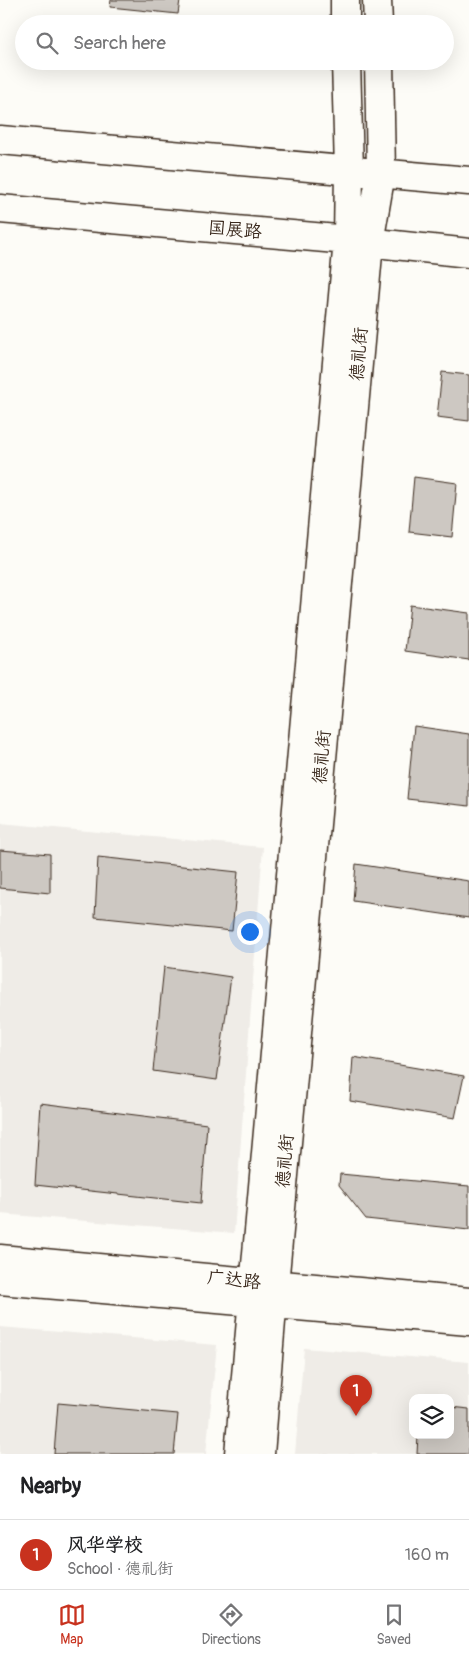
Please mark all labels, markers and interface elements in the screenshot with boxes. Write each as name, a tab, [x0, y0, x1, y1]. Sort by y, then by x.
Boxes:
search box	[15, 15, 454, 70]
icon: search	[33, 29, 61, 57]
text: Search here	[73, 31, 166, 55]
street label: 国展路	[207, 216, 263, 244]
street label: 德礼街	[345, 326, 373, 382]
street label: 德礼街	[308, 729, 336, 785]
your location	[237, 919, 263, 945]
street label: 德礼街	[271, 1133, 299, 1189]
street label: 广达路	[206, 1266, 262, 1294]
pin: 1	[340, 1375, 372, 1416]
map controls	[409, 1394, 454, 1439]
button: layers	[409, 1394, 454, 1439]
text: Nearby	[20, 1473, 81, 1500]
text: 风华学校	[67, 1533, 143, 1557]
text: 1	[33, 1545, 39, 1565]
text: 160 m	[405, 1545, 449, 1565]
text: School · 德礼街	[67, 1559, 173, 1579]
tab: Map	[58, 1601, 86, 1648]
tab: Directions	[201, 1601, 261, 1648]
tab: Saved	[376, 1601, 411, 1648]

